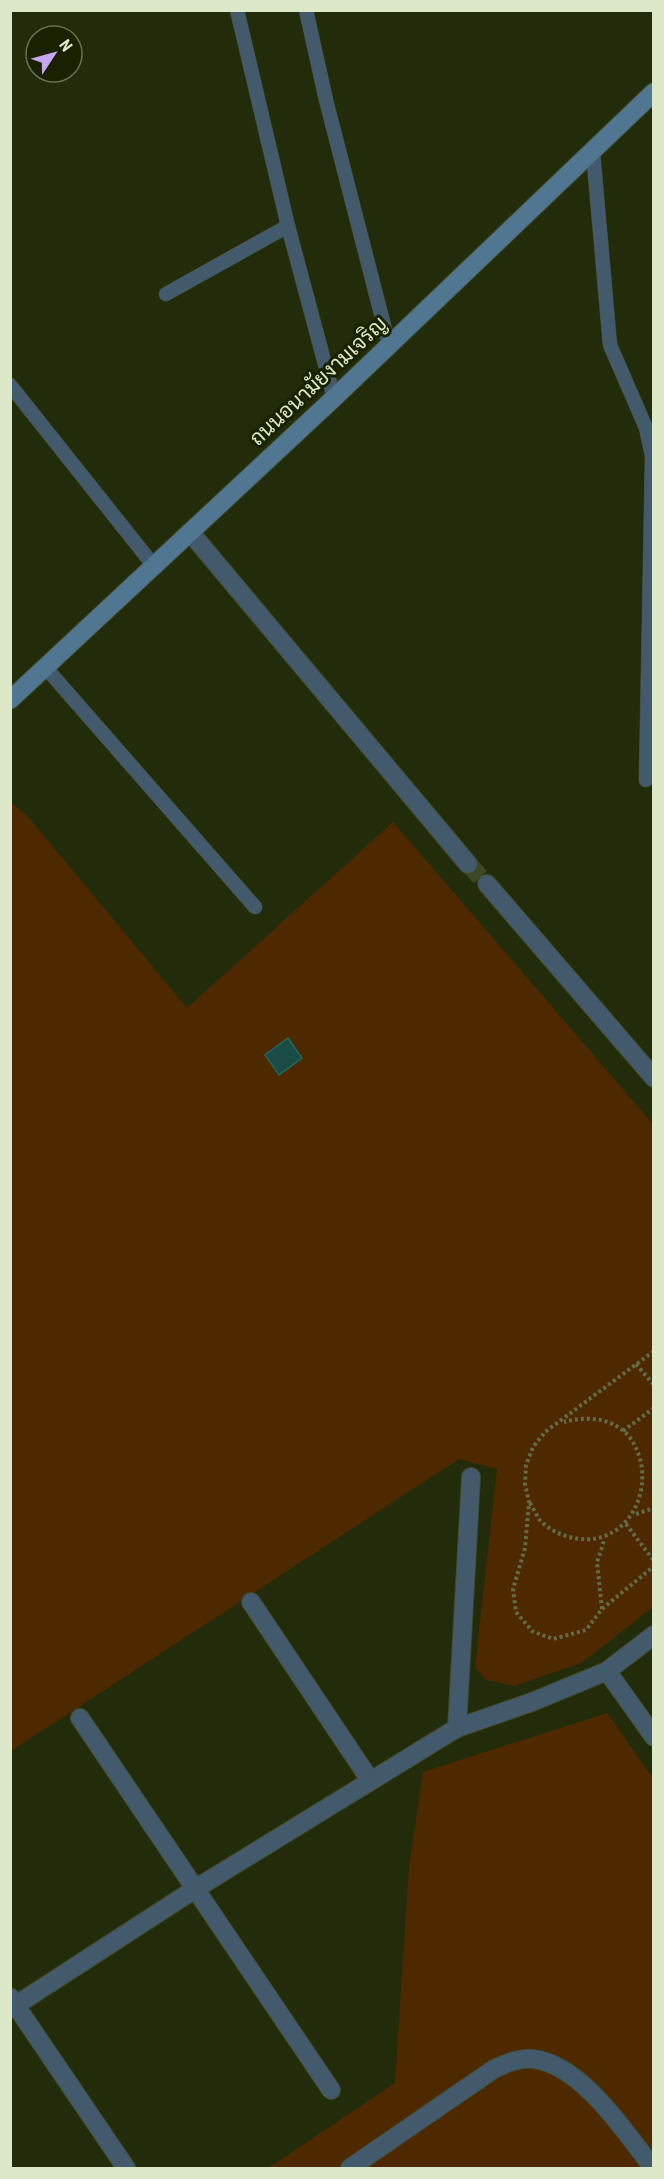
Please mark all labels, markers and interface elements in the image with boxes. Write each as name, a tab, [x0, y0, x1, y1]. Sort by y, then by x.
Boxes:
north arrow	[24, 24, 84, 84]
text: N	[55, 36, 76, 55]
street label: ถนนอนามัยงามเจริญ	[245, 311, 391, 451]

